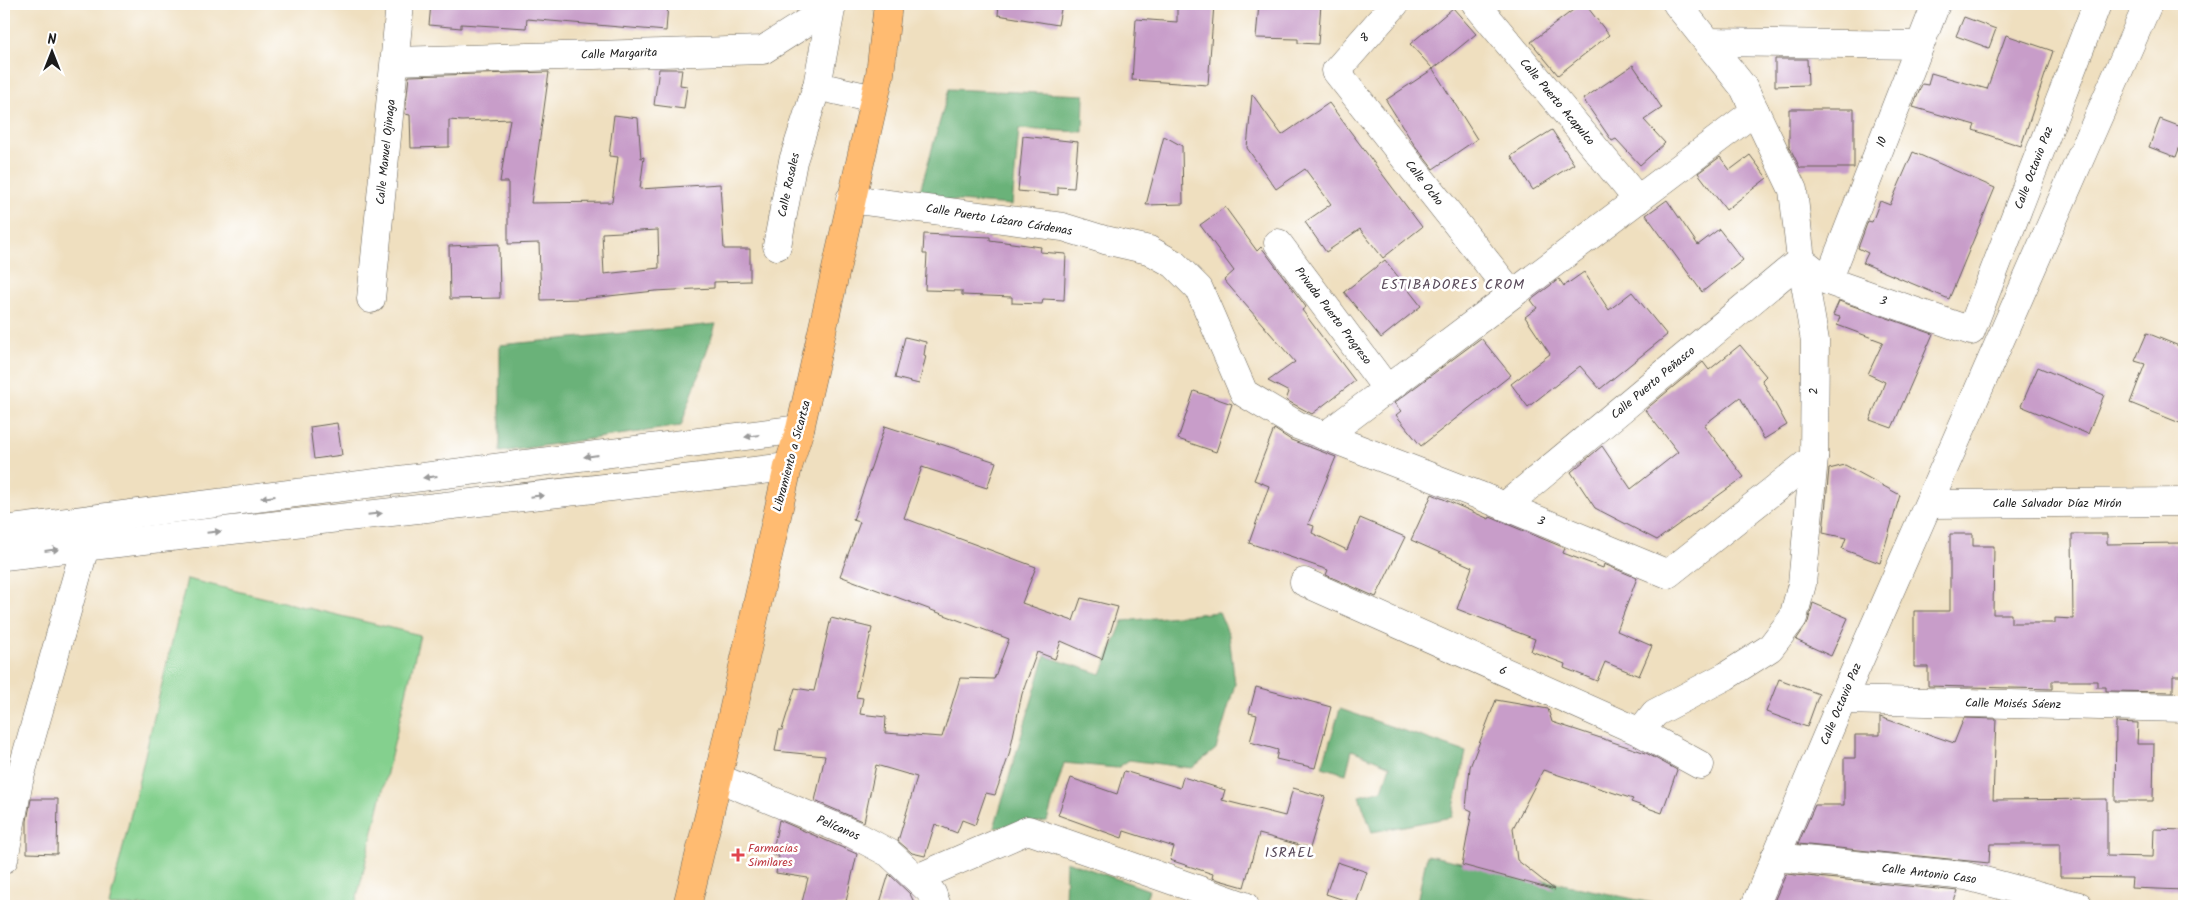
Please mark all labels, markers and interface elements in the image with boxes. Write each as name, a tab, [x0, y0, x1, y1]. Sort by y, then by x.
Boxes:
north arrow	[28, 28, 78, 78]
street label: 8	[1355, 28, 1375, 47]
text: N	[48, 29, 57, 51]
street label: Calle Margarita	[580, 43, 658, 65]
street label: Calle Puerto Acapulco	[1515, 54, 1599, 150]
street label: Calle Manuel Ojinaga	[371, 98, 401, 206]
street label: Calle Octavio Paz	[2009, 124, 2059, 212]
street label: 10	[1871, 134, 1893, 150]
street label: Calle Rosales	[773, 151, 805, 219]
street label: Calle Ocho	[1400, 156, 1448, 210]
street label: Calle Puerto Lázaro Cárdenas	[924, 199, 1074, 241]
street label: Privada Puerto Progreso	[1290, 263, 1376, 369]
district label: ESTIBADORES CROM	[1381, 274, 1525, 296]
street label: 3	[1877, 291, 1889, 311]
street label: Calle Puerto Peñasco	[1607, 342, 1699, 424]
street label: 2	[1804, 387, 1824, 395]
street label: Libramiento a Sicartsa	[768, 398, 816, 514]
one-way arrow	[744, 432, 760, 440]
one-way arrow	[583, 452, 599, 460]
one-way arrow	[421, 473, 437, 481]
one-way arrow	[529, 492, 545, 500]
one-way arrow	[260, 493, 276, 501]
street label: Calle Salvador Díaz Mirón	[1992, 494, 2122, 513]
one-way arrow	[367, 510, 383, 518]
street label: 3	[1534, 511, 1548, 531]
one-way arrow	[206, 528, 222, 536]
one-way arrow	[44, 546, 60, 554]
street label: Calle Octavio Paz	[1815, 660, 1867, 748]
street label: 6	[1496, 661, 1510, 681]
street label: Calle Moisés Sáenz	[1965, 694, 2061, 714]
street label: Pelícanos	[813, 810, 863, 846]
place label: Farmacias Similares	[748, 839, 798, 872]
district label: ISRAEL	[1265, 842, 1315, 864]
marker: Farmacias Similares	[732, 849, 744, 861]
street label: Calle Antonio Caso	[1880, 859, 1978, 889]

